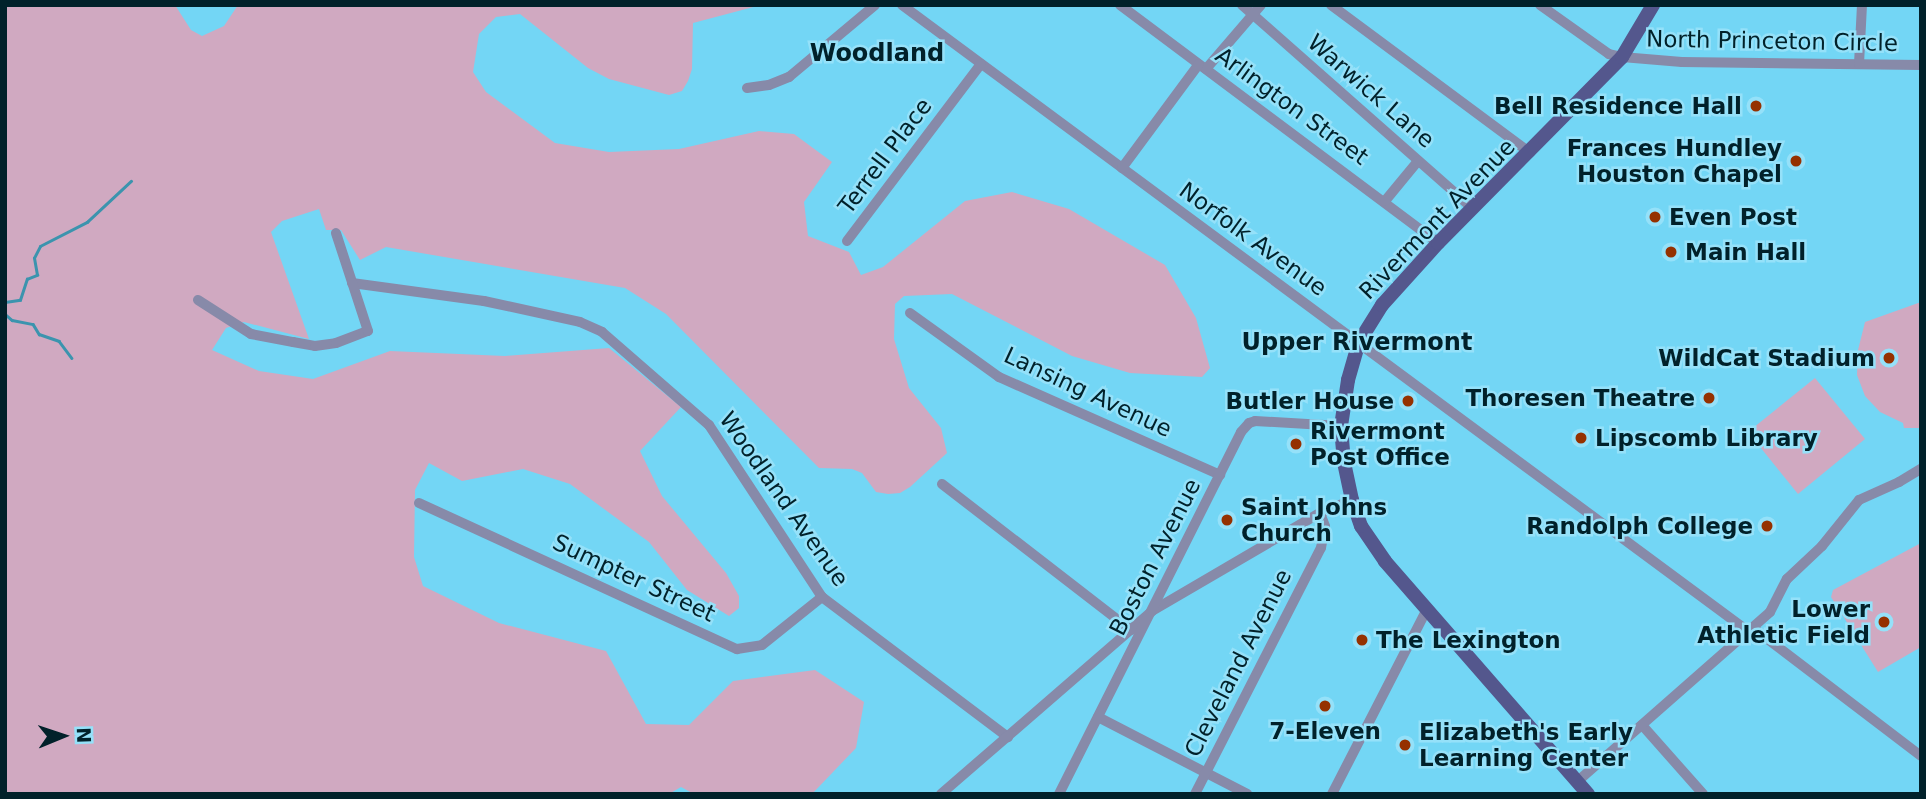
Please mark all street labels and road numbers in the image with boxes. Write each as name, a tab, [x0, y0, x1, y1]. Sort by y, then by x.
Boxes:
street label: North Princeton Circle	[1646, 25, 1898, 57]
street label: Warwick Lane	[1302, 28, 1440, 154]
street label: Arlington Street	[1210, 41, 1374, 171]
street label: Terrell Place	[833, 93, 937, 219]
street label: Rivermont Avenue	[1353, 133, 1521, 305]
street label: Norfolk Avenue	[1174, 176, 1332, 302]
street label: Lansing Avenue	[1000, 341, 1176, 443]
street label: Woodland Avenue	[713, 406, 855, 592]
street label: Boston Avenue	[1104, 474, 1206, 640]
street label: Sumpter Street	[548, 528, 720, 628]
street label: Cleveland Avenue	[1179, 565, 1297, 761]

